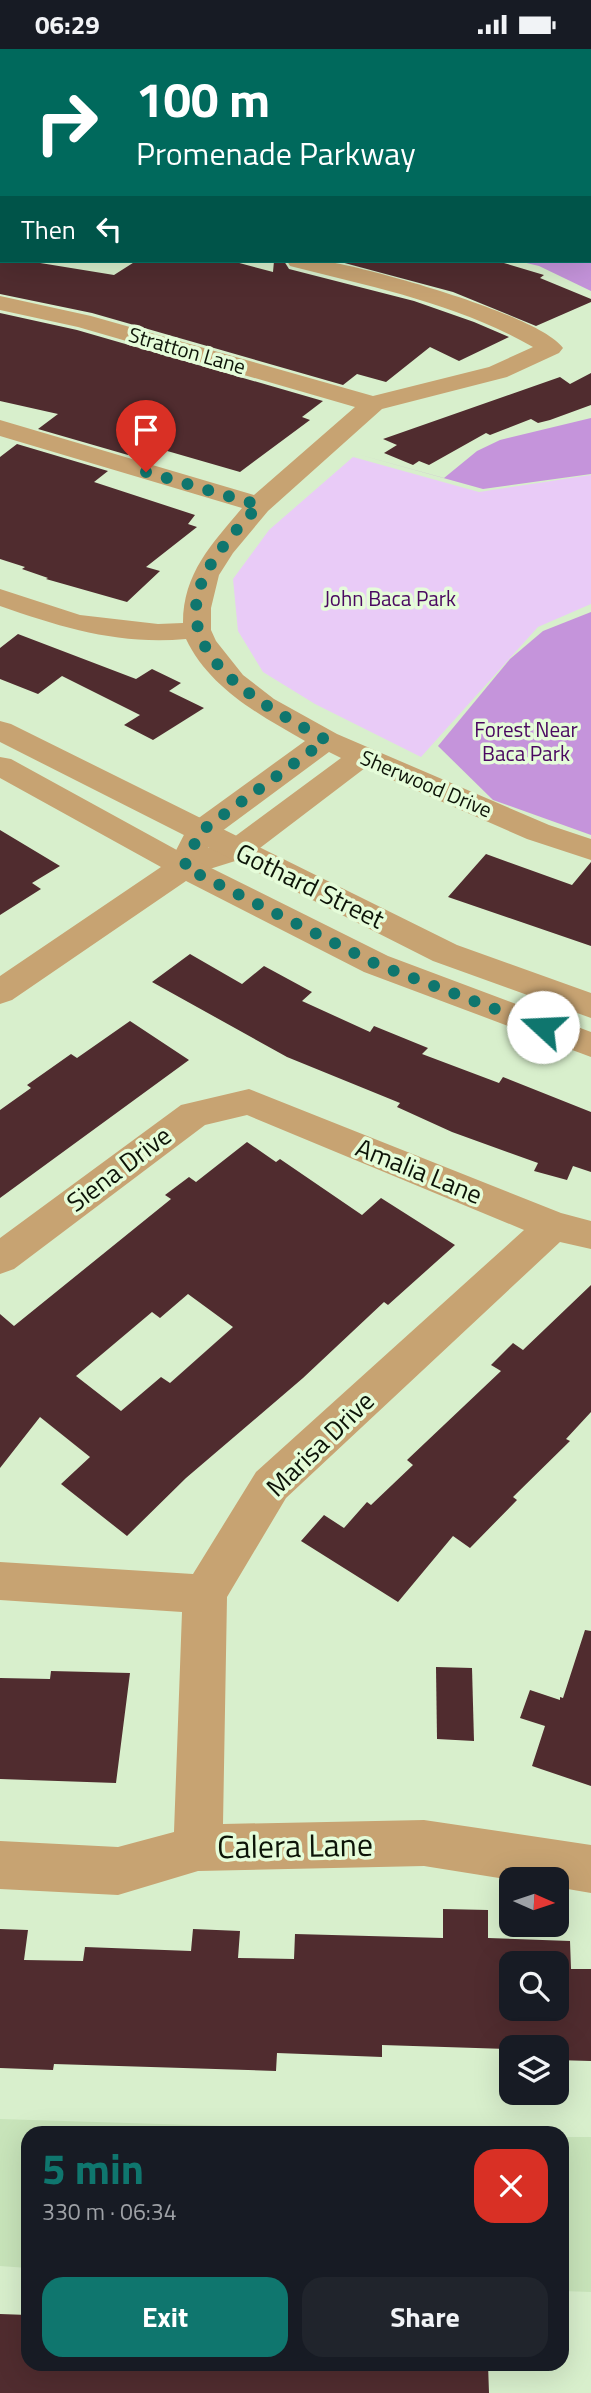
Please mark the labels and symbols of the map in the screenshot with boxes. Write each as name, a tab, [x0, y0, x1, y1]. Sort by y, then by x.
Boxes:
street label: Stratton Lane	[125, 318, 250, 382]
pin	[116, 400, 176, 472]
park label: John Baca Park	[324, 582, 456, 614]
park label: Forest Near Baca Park	[474, 713, 578, 769]
street label: Sherwood Drive	[356, 741, 497, 825]
street label: Gothard Street	[229, 833, 391, 938]
position arrow	[506, 990, 580, 1064]
street label: Siena Drive	[58, 1116, 179, 1221]
street label: Amalia Lane	[350, 1127, 488, 1214]
street label: Marisa Drive	[257, 1382, 383, 1505]
street label: Calera Lane	[217, 1820, 373, 1870]
north arrow	[499, 1867, 569, 1937]

